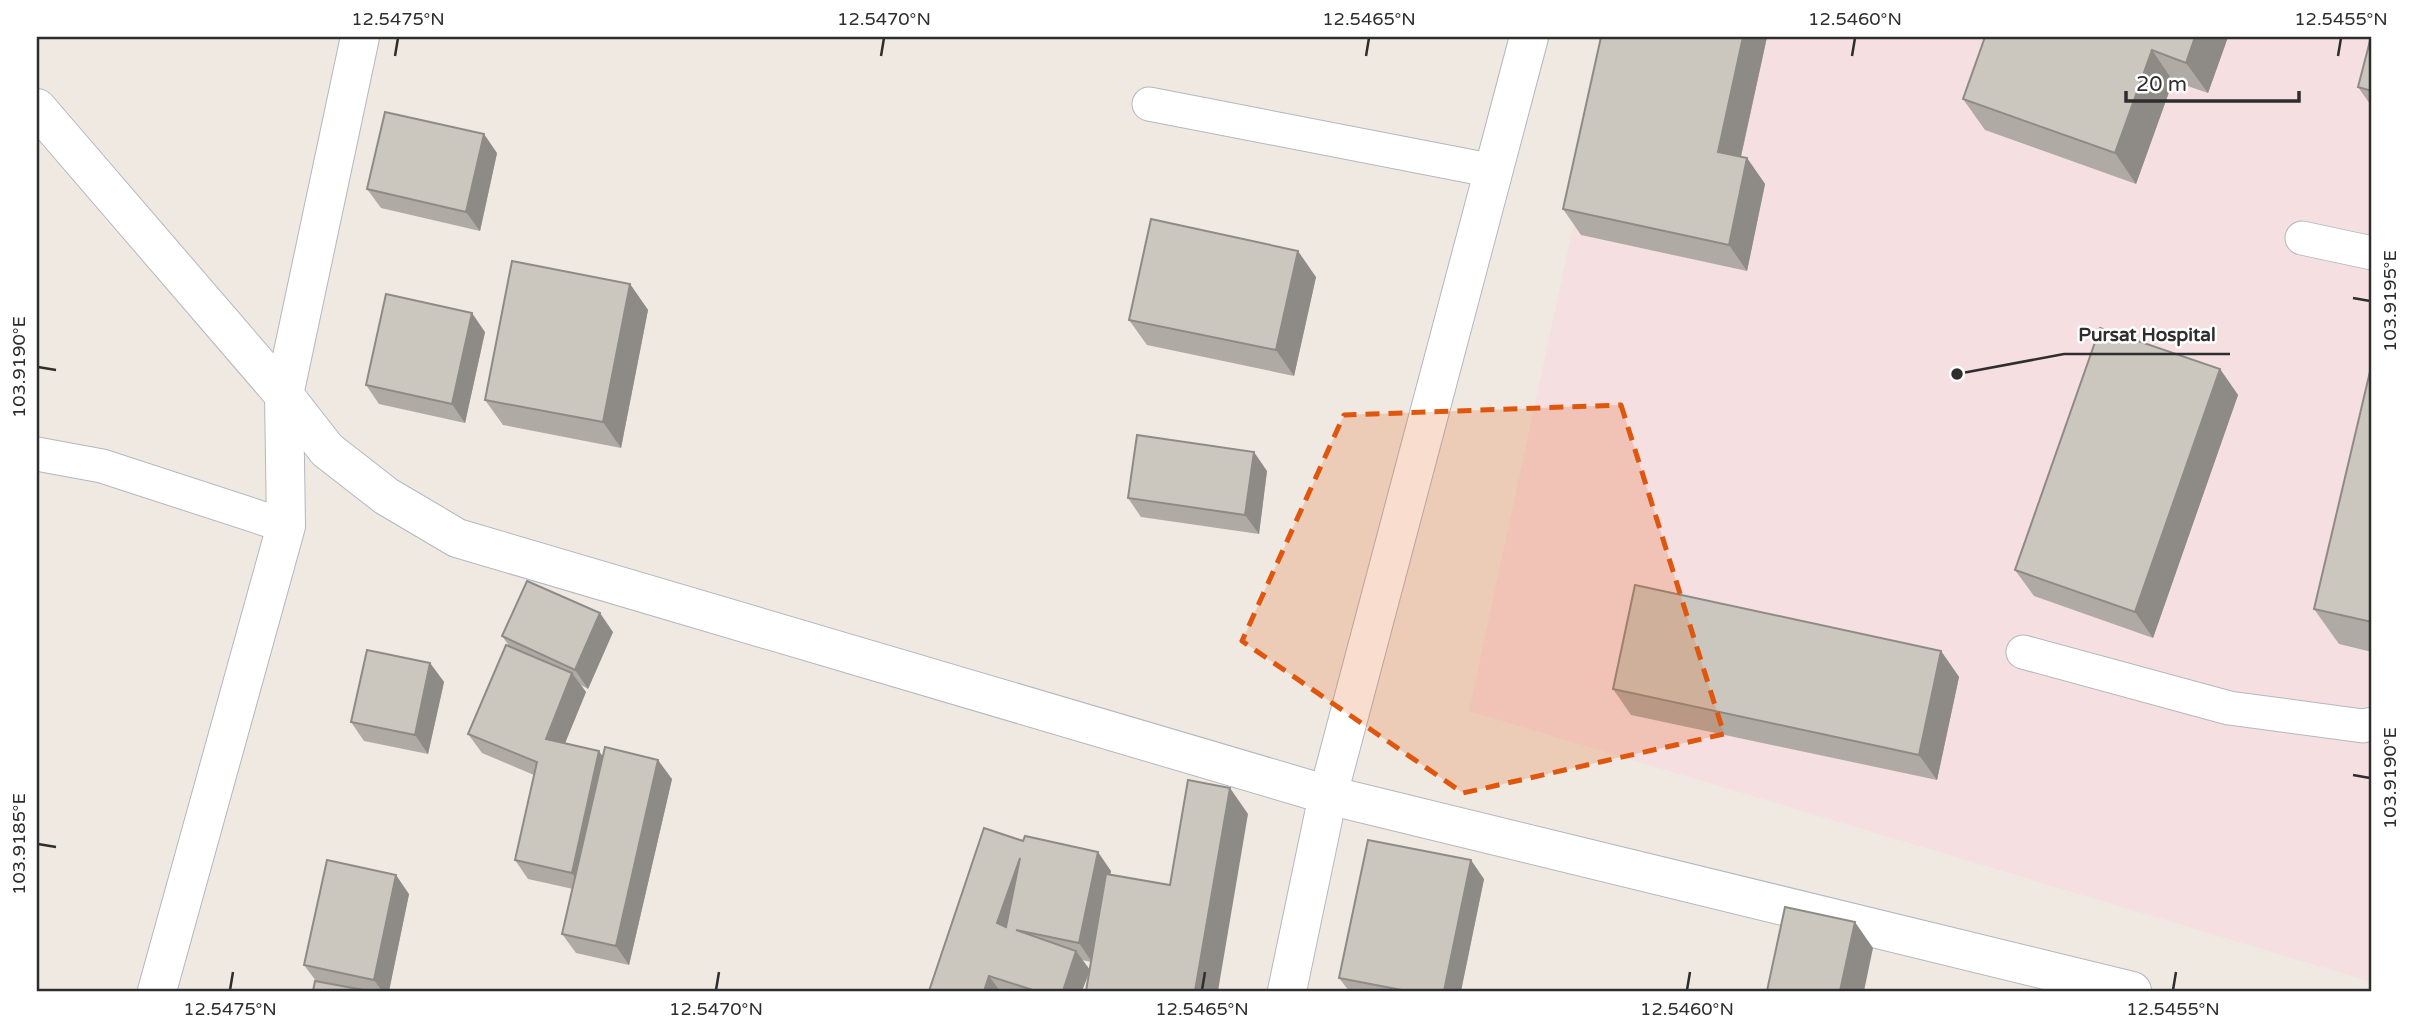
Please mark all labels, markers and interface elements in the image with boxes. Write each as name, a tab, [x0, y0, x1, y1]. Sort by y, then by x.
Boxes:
text: 12.5475°N	[351, 8, 445, 30]
text: 12.5470°N	[837, 8, 931, 30]
text: 12.5465°N	[1322, 8, 1416, 30]
text: 12.5460°N	[1808, 8, 1902, 30]
text: 12.5455°N	[2294, 8, 2388, 30]
scale bar	[2126, 60, 2299, 104]
text: 20 m	[2136, 72, 2187, 97]
text: 103.9195°E	[2379, 250, 2401, 352]
callout: Pursat Hospital	[2064, 314, 2230, 354]
text: 103.9190°E	[8, 316, 30, 418]
text: Pursat Hospital	[2078, 324, 2216, 347]
text: 103.9190°E	[2379, 727, 2401, 829]
text: 103.9185°E	[8, 793, 30, 895]
text: 12.5475°N	[183, 998, 277, 1020]
text: 12.5470°N	[669, 998, 763, 1020]
text: 12.5465°N	[1155, 998, 1249, 1020]
text: 12.5460°N	[1640, 998, 1734, 1020]
text: 12.5455°N	[2126, 998, 2220, 1020]

